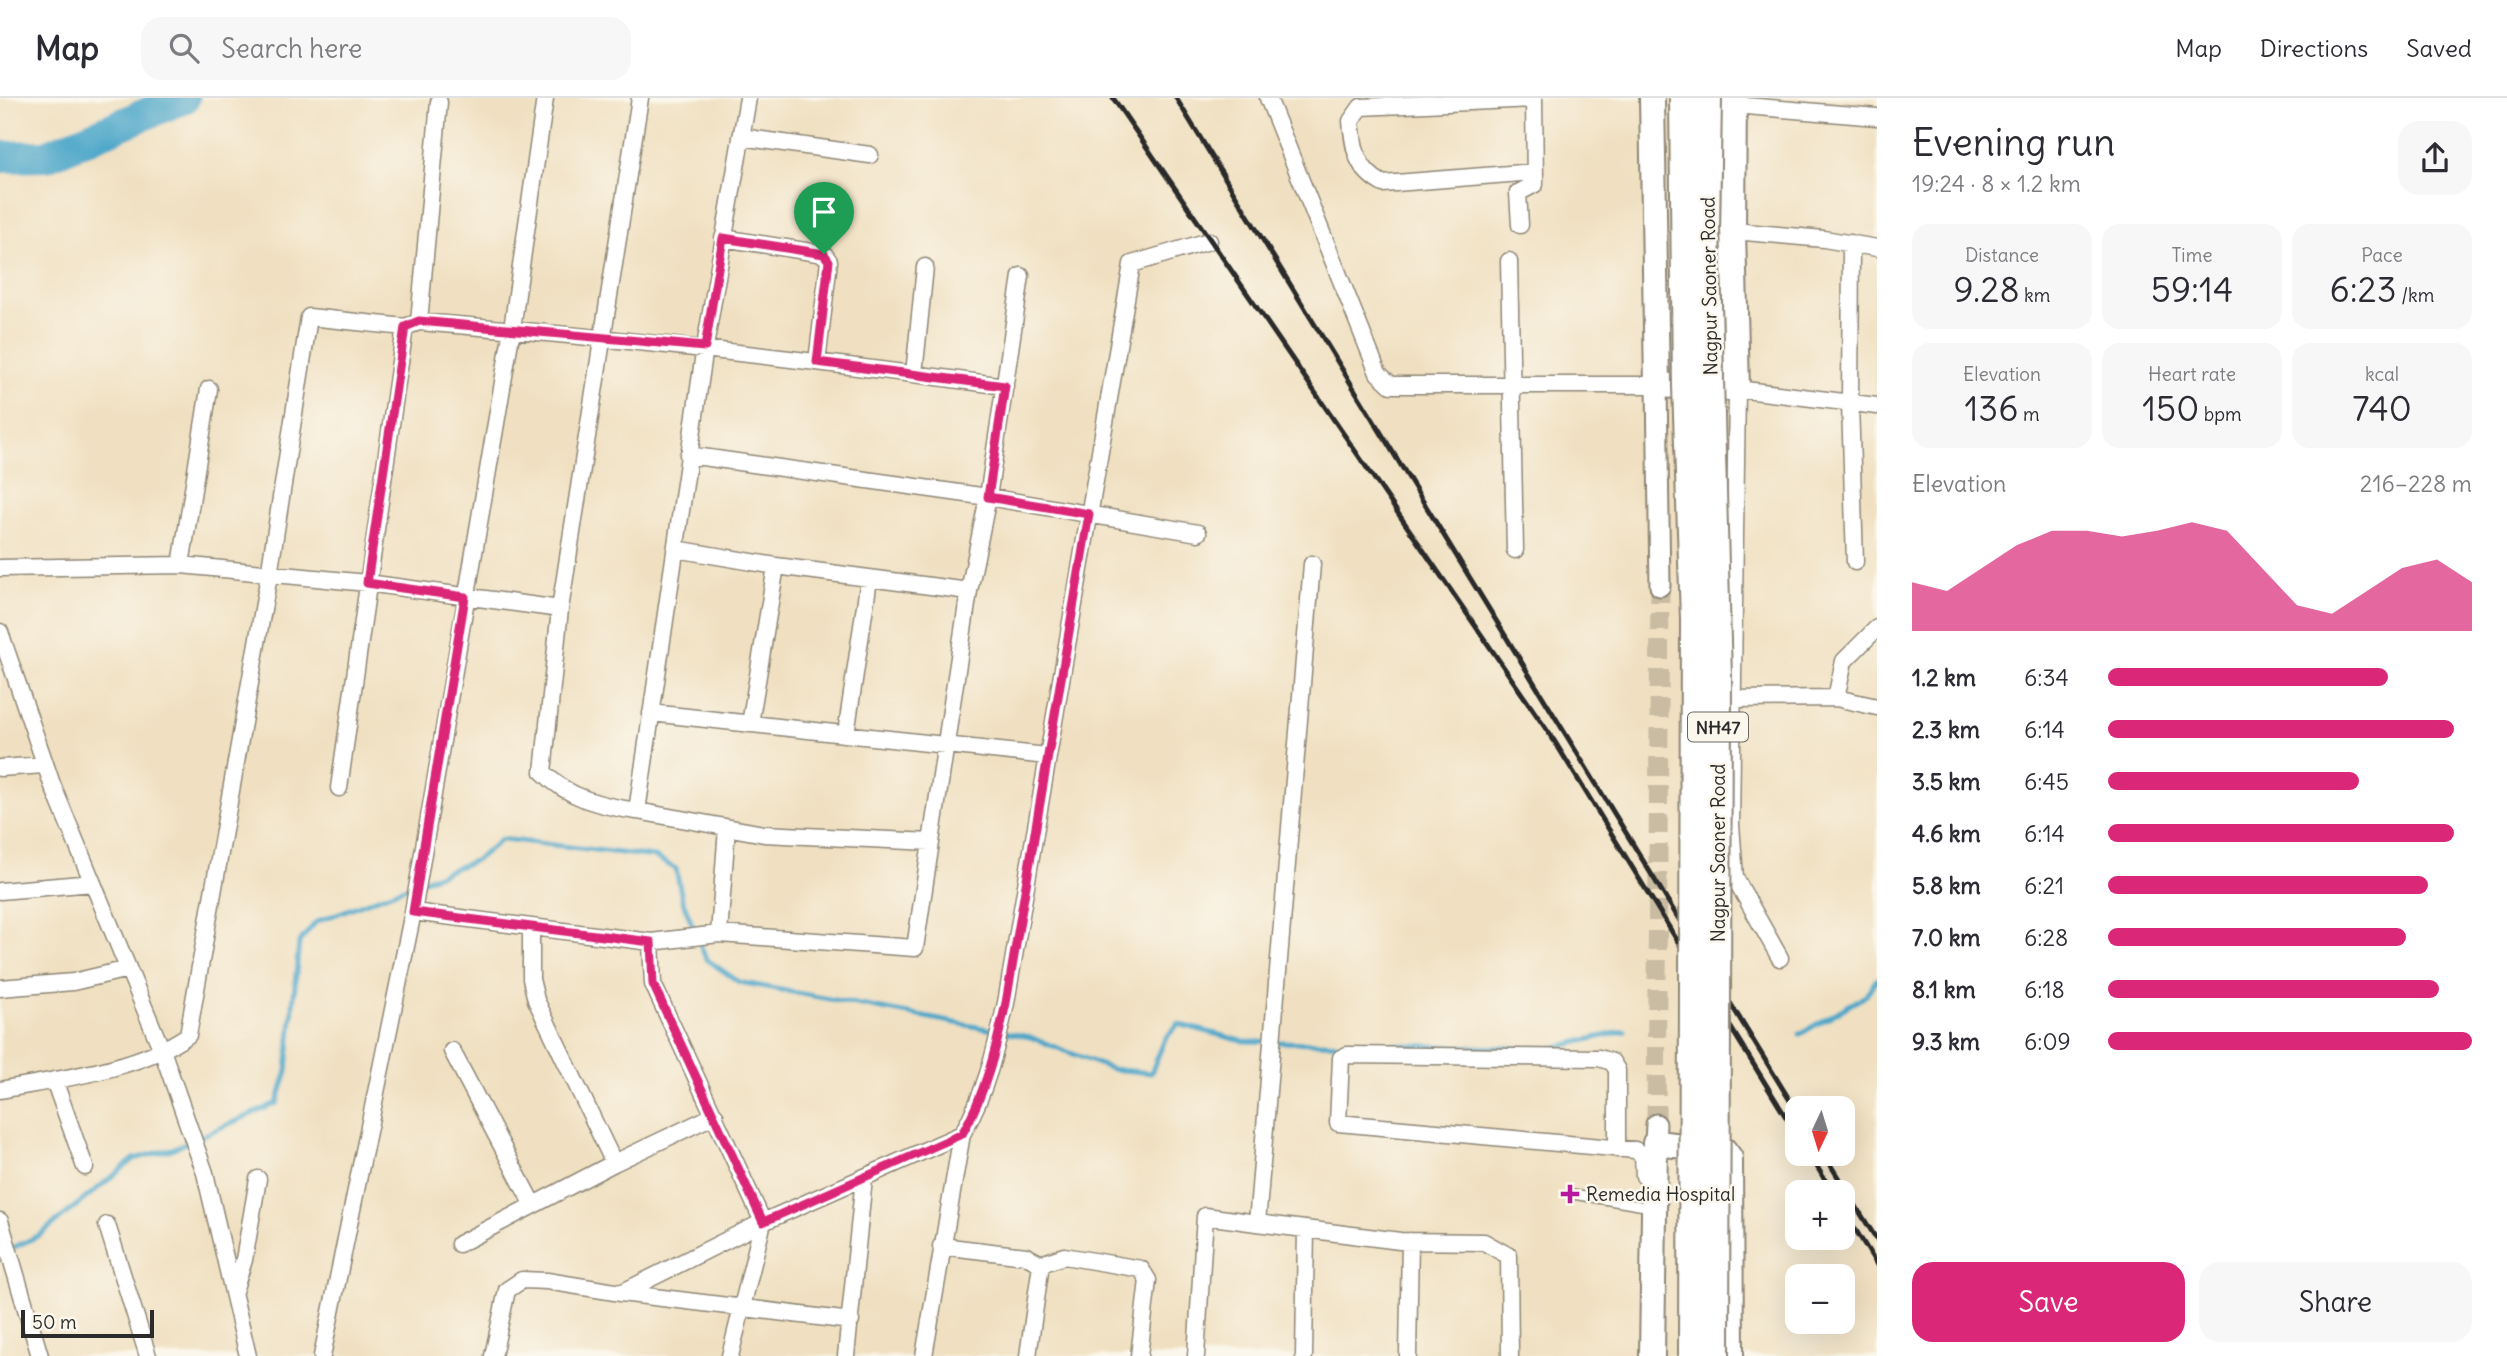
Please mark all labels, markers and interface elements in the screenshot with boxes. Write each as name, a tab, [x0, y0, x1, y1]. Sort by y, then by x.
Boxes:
search box	[141, 17, 631, 80]
text: Map	[35, 27, 99, 69]
icon: search	[165, 29, 203, 67]
text: Search here	[221, 32, 362, 65]
text: Map	[2175, 33, 2222, 63]
text: Directions	[2260, 33, 2368, 63]
text: Saved	[2406, 33, 2472, 63]
text: Evening run	[1912, 119, 2115, 166]
button: share	[2398, 121, 2472, 195]
text: 19:24 · 8 × 1.2 km	[1912, 169, 2081, 198]
pin	[794, 182, 854, 254]
icon: arrive	[805, 193, 843, 231]
street label: Nagpur Saoner Road	[1695, 196, 1723, 376]
text: Distance	[1965, 243, 2039, 267]
text: Time	[2171, 243, 2213, 267]
text: Pace	[2361, 243, 2403, 267]
text: 9.28	[1954, 267, 2020, 311]
text: 59:14	[2151, 267, 2233, 311]
text: 6:23	[2330, 267, 2397, 311]
text: km	[2020, 283, 2050, 307]
text: /km	[2397, 283, 2434, 307]
text: Elevation	[1963, 362, 2041, 386]
text: Heart rate	[2148, 362, 2236, 386]
text: kcal	[2365, 362, 2399, 386]
text: 136	[1964, 386, 2018, 430]
text: 150	[2142, 386, 2199, 430]
text: 740	[2352, 386, 2412, 430]
text: m	[2018, 402, 2040, 426]
text: bpm	[2199, 402, 2242, 426]
text: Elevation	[1912, 469, 2006, 498]
text: 216–228 m	[2360, 469, 2472, 498]
text: 1.2 km	[1912, 663, 1976, 692]
text: 6:34	[2024, 663, 2069, 692]
road number: NH47	[1688, 712, 1748, 742]
text: 2.3 km	[1912, 715, 1980, 744]
text: 6:14	[2024, 715, 2065, 744]
street label: Nagpur Saoner Road	[1706, 764, 1730, 942]
text: 3.5 km	[1912, 767, 1980, 796]
text: 6:45	[2024, 767, 2069, 796]
text: 4.6 km	[1912, 819, 1981, 848]
text: 6:14	[2024, 819, 2065, 848]
text: 5.8 km	[1912, 871, 1981, 900]
text: 6:21	[2024, 871, 2064, 900]
text: 7.0 km	[1912, 923, 1981, 952]
text: 6:28	[2024, 923, 2068, 952]
text: 8.1 km	[1912, 975, 1976, 1004]
text: 6:18	[2024, 975, 2065, 1004]
text: 9.3 km	[1912, 1027, 1980, 1056]
text: 6:09	[2024, 1027, 2071, 1056]
north arrow	[1785, 1096, 1855, 1166]
map controls	[1785, 1096, 1855, 1334]
button: +	[1785, 1180, 1855, 1250]
place label: Remedia Hospital	[1586, 1182, 1735, 1206]
marker: Remedia Hospital	[1560, 1184, 1580, 1204]
button: Save	[1912, 1262, 2185, 1342]
button: Share	[2199, 1262, 2472, 1342]
button: −	[1785, 1264, 1855, 1334]
scale bar	[21, 1307, 154, 1339]
text: 50 m	[32, 1310, 77, 1334]

